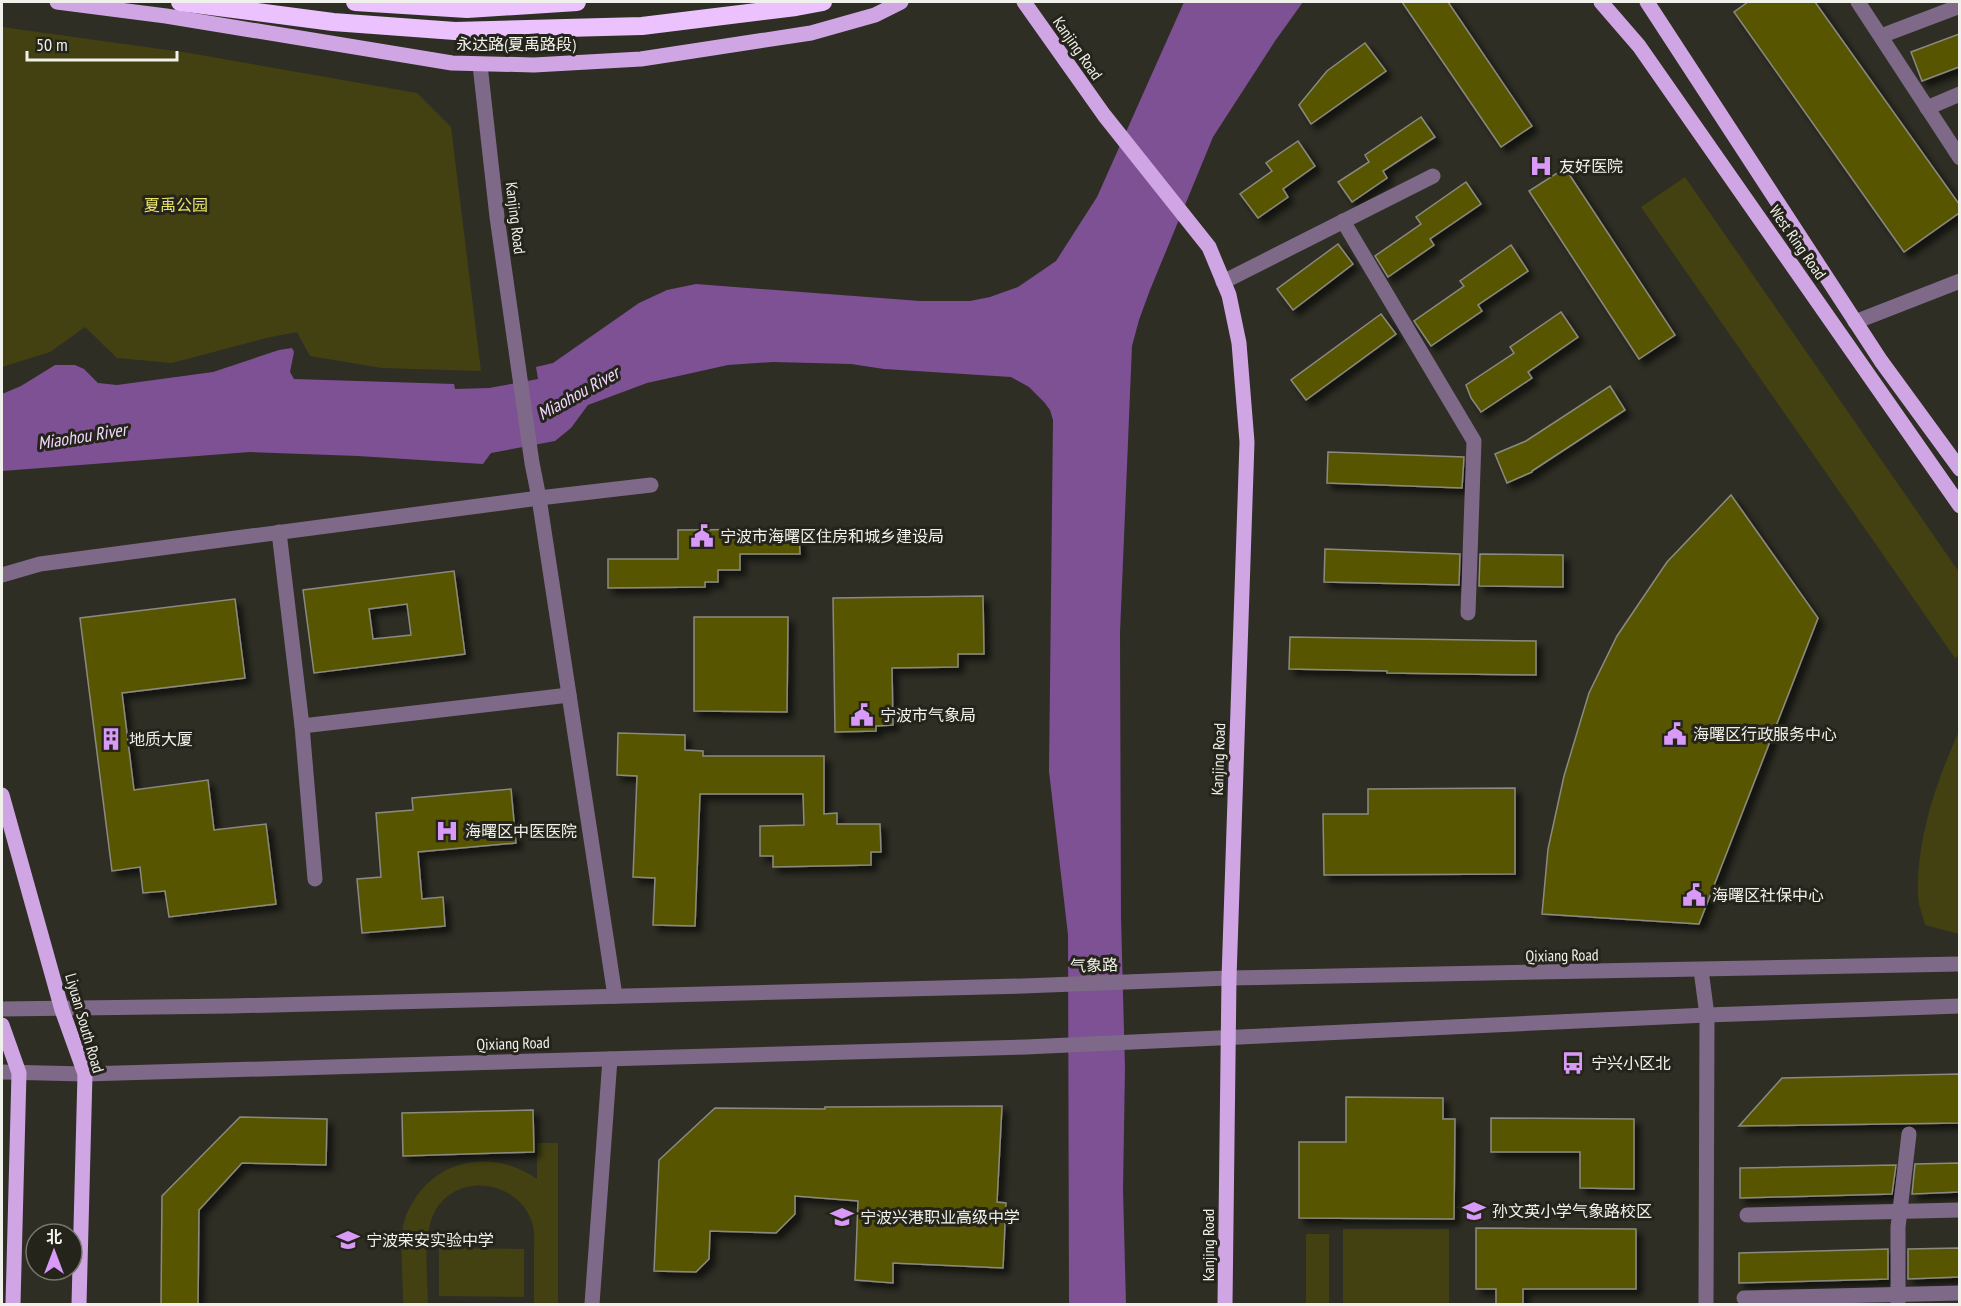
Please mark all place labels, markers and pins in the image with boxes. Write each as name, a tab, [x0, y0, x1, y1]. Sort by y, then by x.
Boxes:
hospital icon: 友好医院	[1528, 153, 1554, 179]
place label: 友好医院	[1559, 156, 1623, 176]
public building icon: 宁波市海曙区住房和城乡建设局	[689, 523, 715, 549]
place label: 宁波市海曙区住房和城乡建设局	[720, 526, 944, 546]
public building icon: 宁波市气象局	[849, 702, 875, 728]
place label: 宁波市气象局	[880, 705, 976, 725]
public building icon: 海曙区行政服务中心	[1662, 721, 1688, 747]
place label: 海曙区行政服务中心	[1693, 724, 1837, 744]
building icon: 地质大厦	[98, 726, 124, 752]
place label: 地质大厦	[129, 729, 193, 749]
hospital icon: 海曙区中医医院	[434, 818, 460, 844]
place label: 海曙区中医医院	[465, 821, 577, 841]
public building icon: 海曙区社保中心	[1681, 882, 1707, 908]
place label: 海曙区社保中心	[1712, 885, 1824, 905]
bus stop icon: 宁兴小区北	[1560, 1050, 1586, 1076]
place label: 宁兴小区北	[1591, 1053, 1671, 1073]
school or university icon: 孙文英小学气象路校区	[1461, 1198, 1487, 1224]
place label: 孙文英小学气象路校区	[1492, 1201, 1652, 1221]
school or university icon: 宁波兴港职业高级中学	[829, 1204, 855, 1230]
place label: 宁波兴港职业高级中学	[860, 1207, 1020, 1227]
school or university icon: 宁波荣安实验中学	[335, 1227, 361, 1253]
place label: 宁波荣安实验中学	[366, 1230, 494, 1250]

